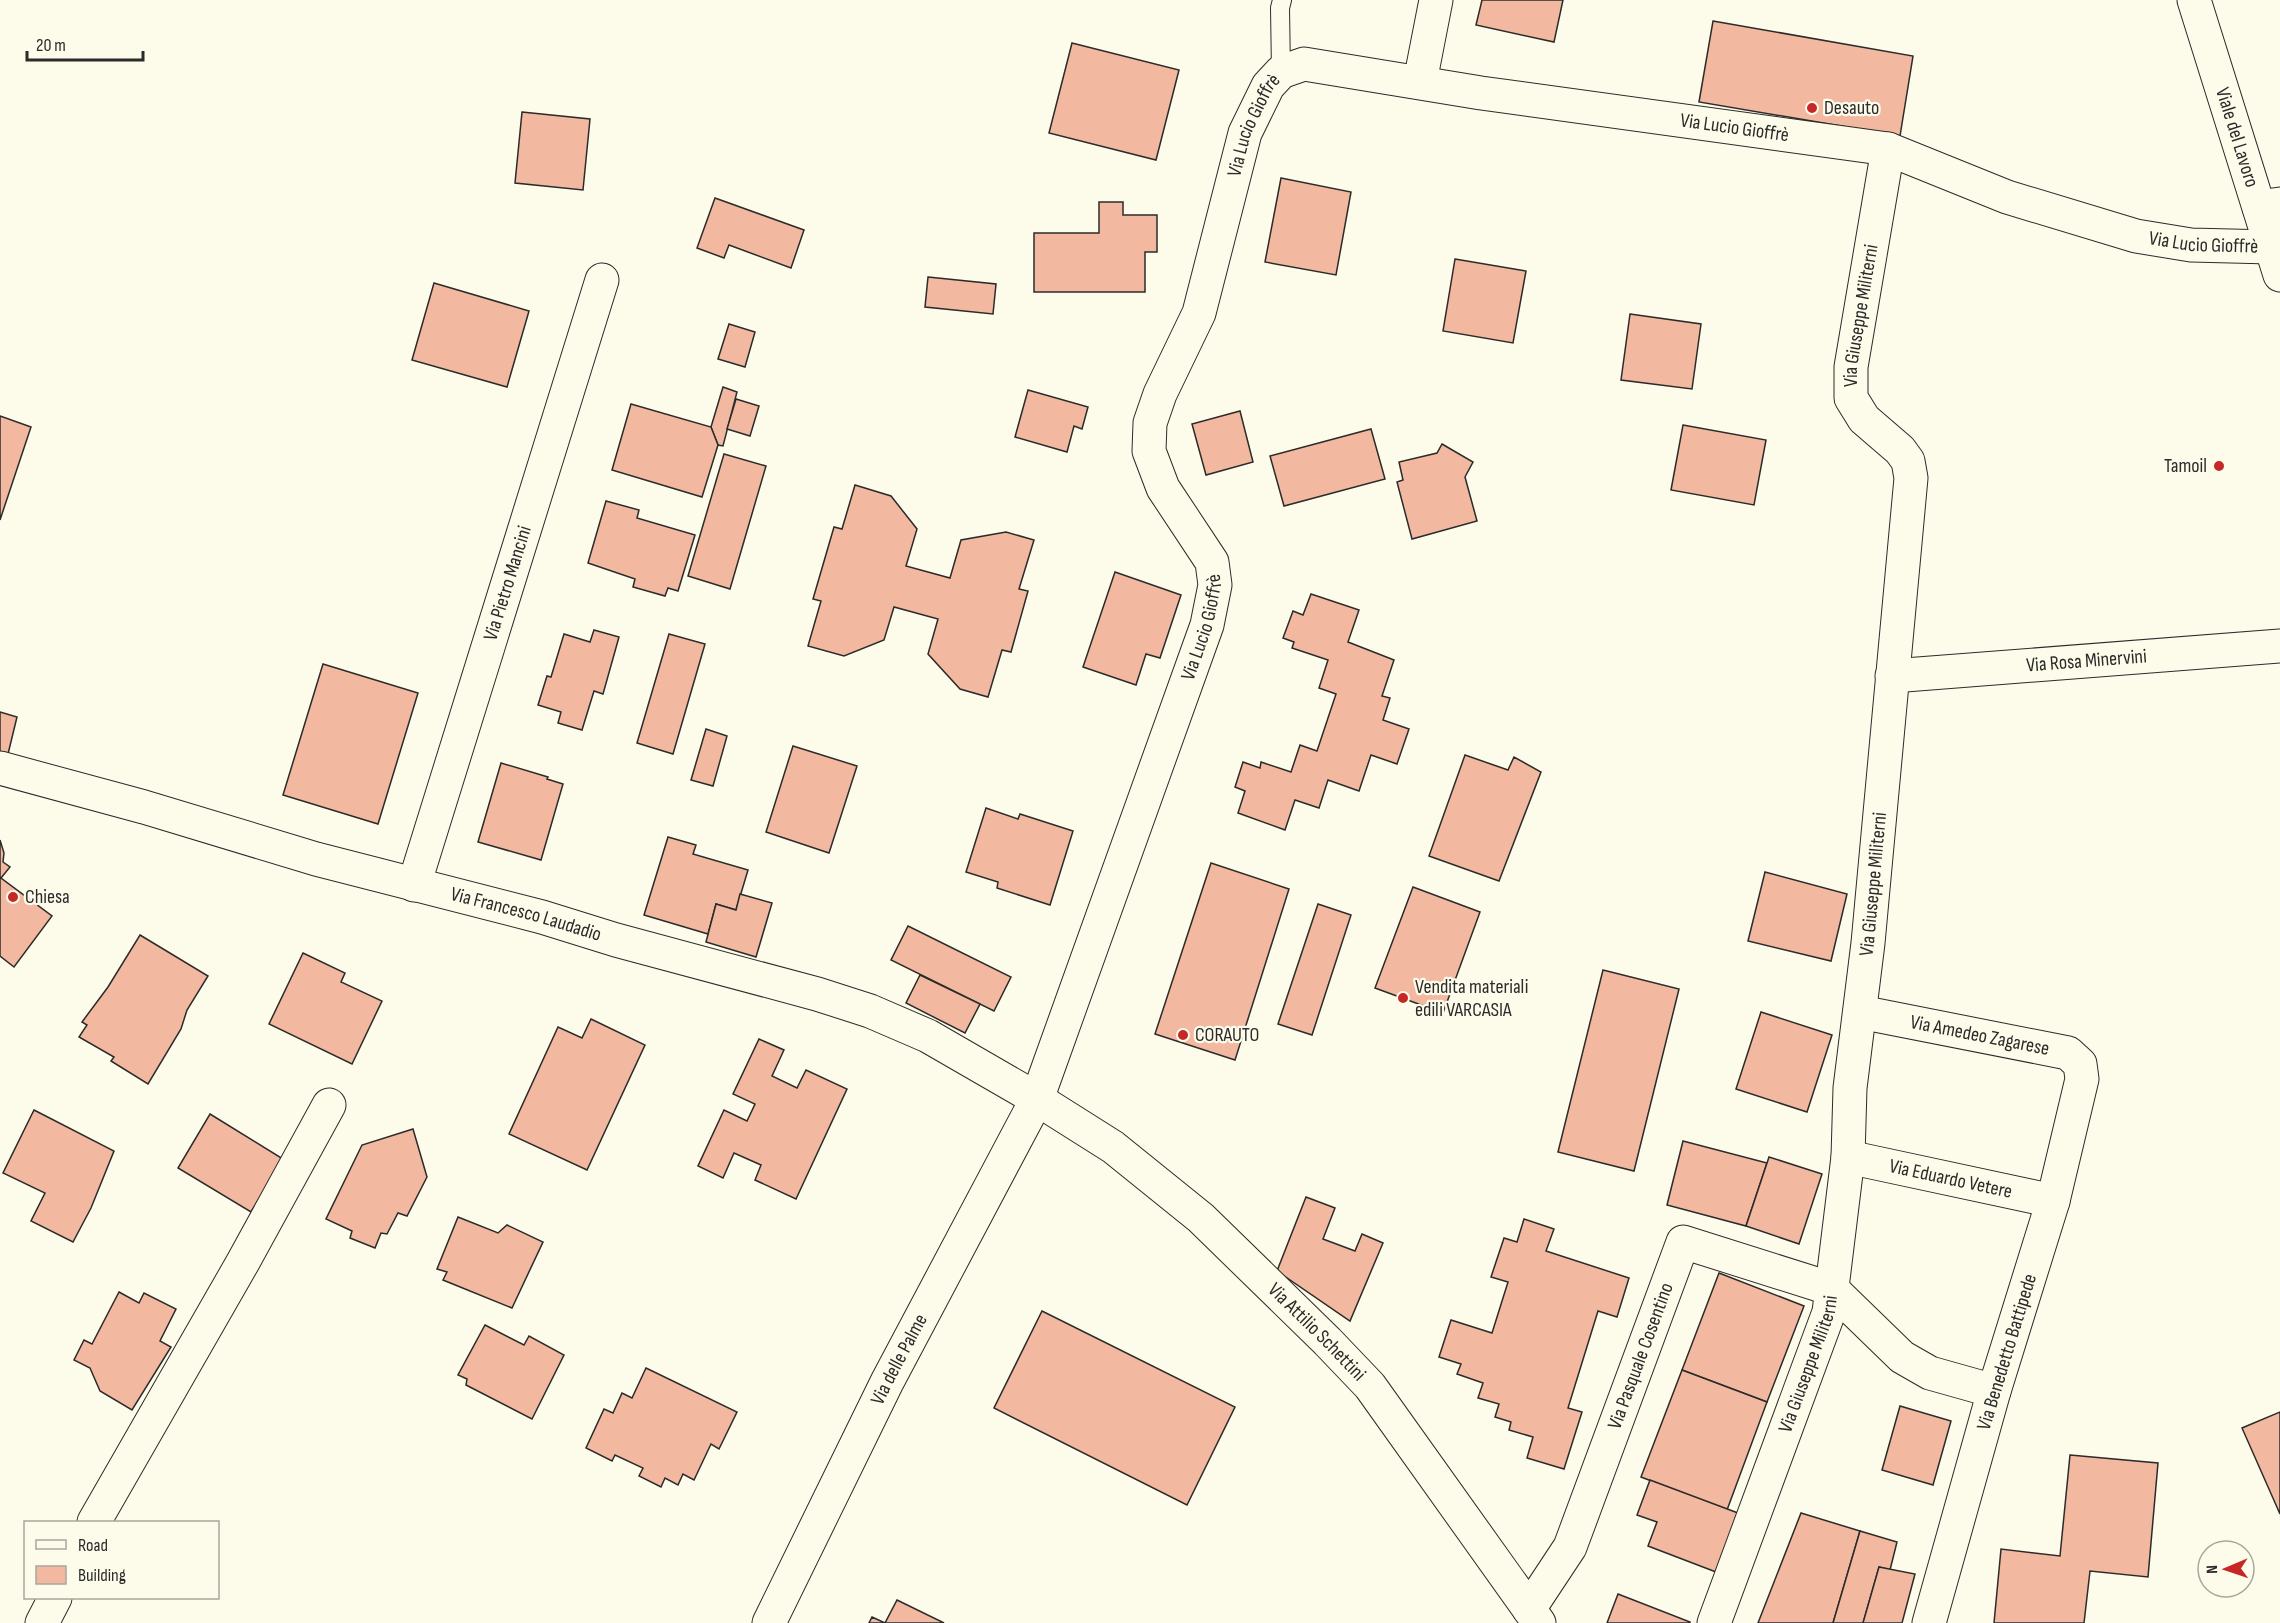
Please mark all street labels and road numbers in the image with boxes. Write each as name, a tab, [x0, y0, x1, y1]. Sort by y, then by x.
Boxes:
street label: Via Lucio Gioffrè	[1222, 69, 1285, 179]
street label: Viale del Lavoro	[2210, 85, 2264, 190]
street label: Via Lucio Gioffrè	[1679, 109, 1791, 147]
street label: Via Lucio Gioffrè	[2147, 226, 2258, 259]
street label: Via Giuseppe Militerni	[1839, 243, 1884, 387]
street label: Via Pietro Mancini	[479, 523, 537, 644]
street label: Via Lucio Gioffrè	[1176, 573, 1227, 684]
street label: Via Rosa Minervini	[2025, 644, 2148, 678]
street label: Via Giuseppe Militerni	[1854, 811, 1892, 957]
street label: Via Francesco Laudadio	[448, 882, 604, 947]
street label: Via Amedeo Zagarese	[1908, 1010, 2051, 1061]
street label: Via Eduardo Vetere	[1887, 1154, 2014, 1204]
street label: Via Benedetto Battipede	[1972, 1271, 2042, 1433]
street label: Via Attilio Schettini	[1263, 1278, 1371, 1386]
street label: Via Pasquale Cosentino	[1603, 1279, 1679, 1433]
street label: Via Giuseppe Militerni	[1773, 1294, 1843, 1436]
street label: Via delle Palme	[866, 1310, 933, 1409]

